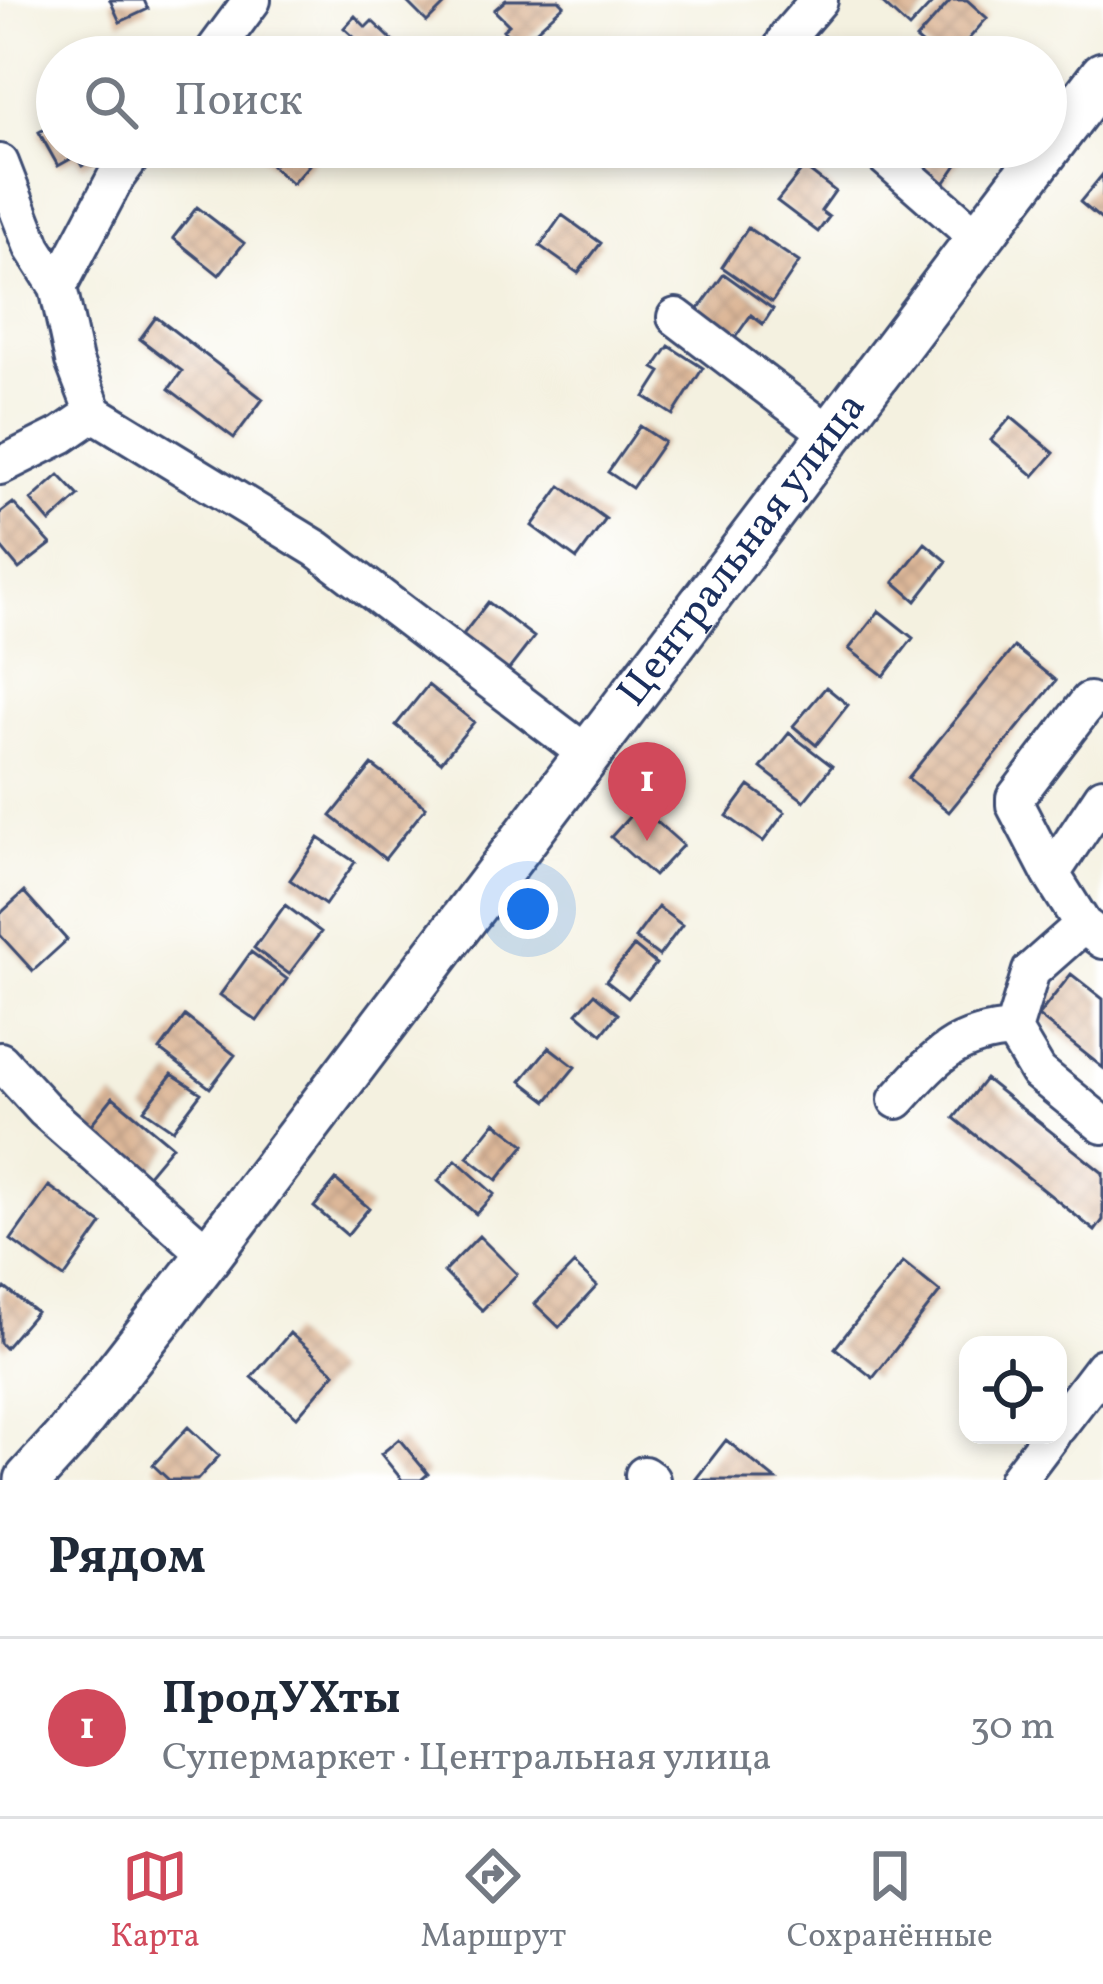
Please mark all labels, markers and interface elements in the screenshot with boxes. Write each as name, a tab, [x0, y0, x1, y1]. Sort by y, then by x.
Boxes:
search box	[36, 36, 1067, 168]
icon: search	[78, 69, 144, 135]
text: Поиск	[174, 71, 303, 134]
street label: Центральная улица	[605, 381, 881, 720]
pin: 1	[608, 742, 686, 841]
your location	[498, 879, 558, 939]
map controls	[959, 1336, 1067, 1444]
button: locate	[959, 1336, 1067, 1444]
text: Рядом	[48, 1523, 206, 1594]
text: ПродУХты	[162, 1669, 401, 1732]
text: 1	[79, 1701, 95, 1755]
text: 30 m	[970, 1701, 1055, 1755]
text: Супермаркет · Центральная улица	[162, 1732, 772, 1786]
tab: Карта	[110, 1843, 200, 1961]
tab: Маршрут	[421, 1843, 566, 1961]
tab: Сохранённые	[787, 1843, 993, 1961]

